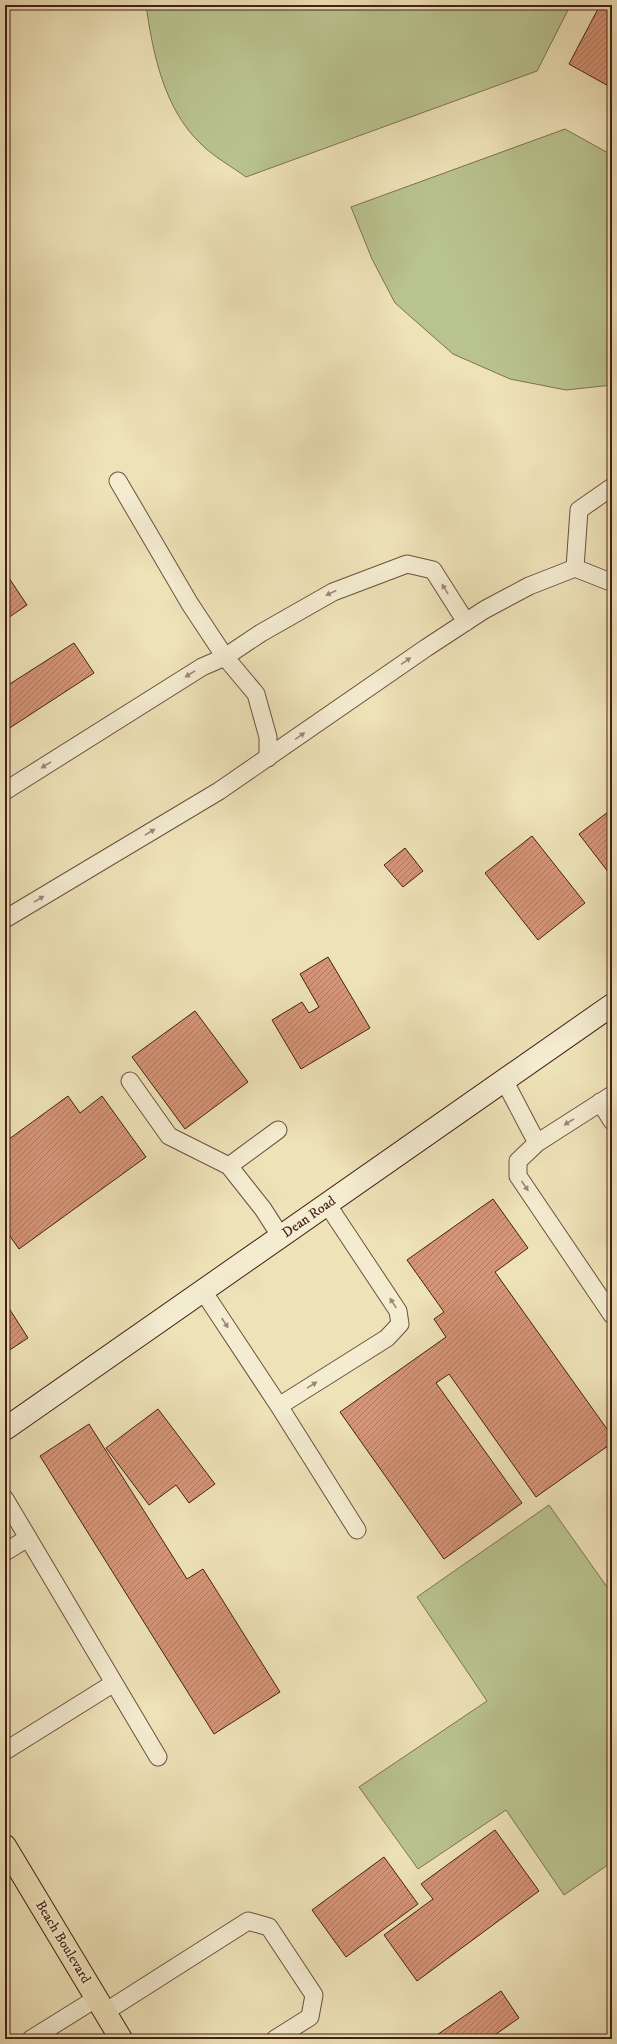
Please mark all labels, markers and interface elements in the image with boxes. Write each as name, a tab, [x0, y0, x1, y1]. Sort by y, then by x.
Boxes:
one-way arrow	[441, 583, 448, 595]
one-way arrow	[326, 590, 337, 596]
one-way arrow	[401, 657, 412, 665]
one-way arrow	[185, 670, 196, 678]
one-way arrow	[295, 732, 305, 740]
one-way arrow	[41, 761, 51, 769]
one-way arrow	[144, 829, 156, 836]
one-way arrow	[33, 895, 45, 902]
one-way arrow	[563, 1119, 574, 1126]
one-way arrow	[521, 1180, 529, 1191]
street label: Dean Road	[279, 1192, 339, 1242]
one-way arrow	[390, 1297, 397, 1309]
one-way arrow	[221, 1317, 228, 1329]
one-way arrow	[307, 1381, 317, 1389]
street label: Beach Boulevard	[31, 1897, 95, 1987]

